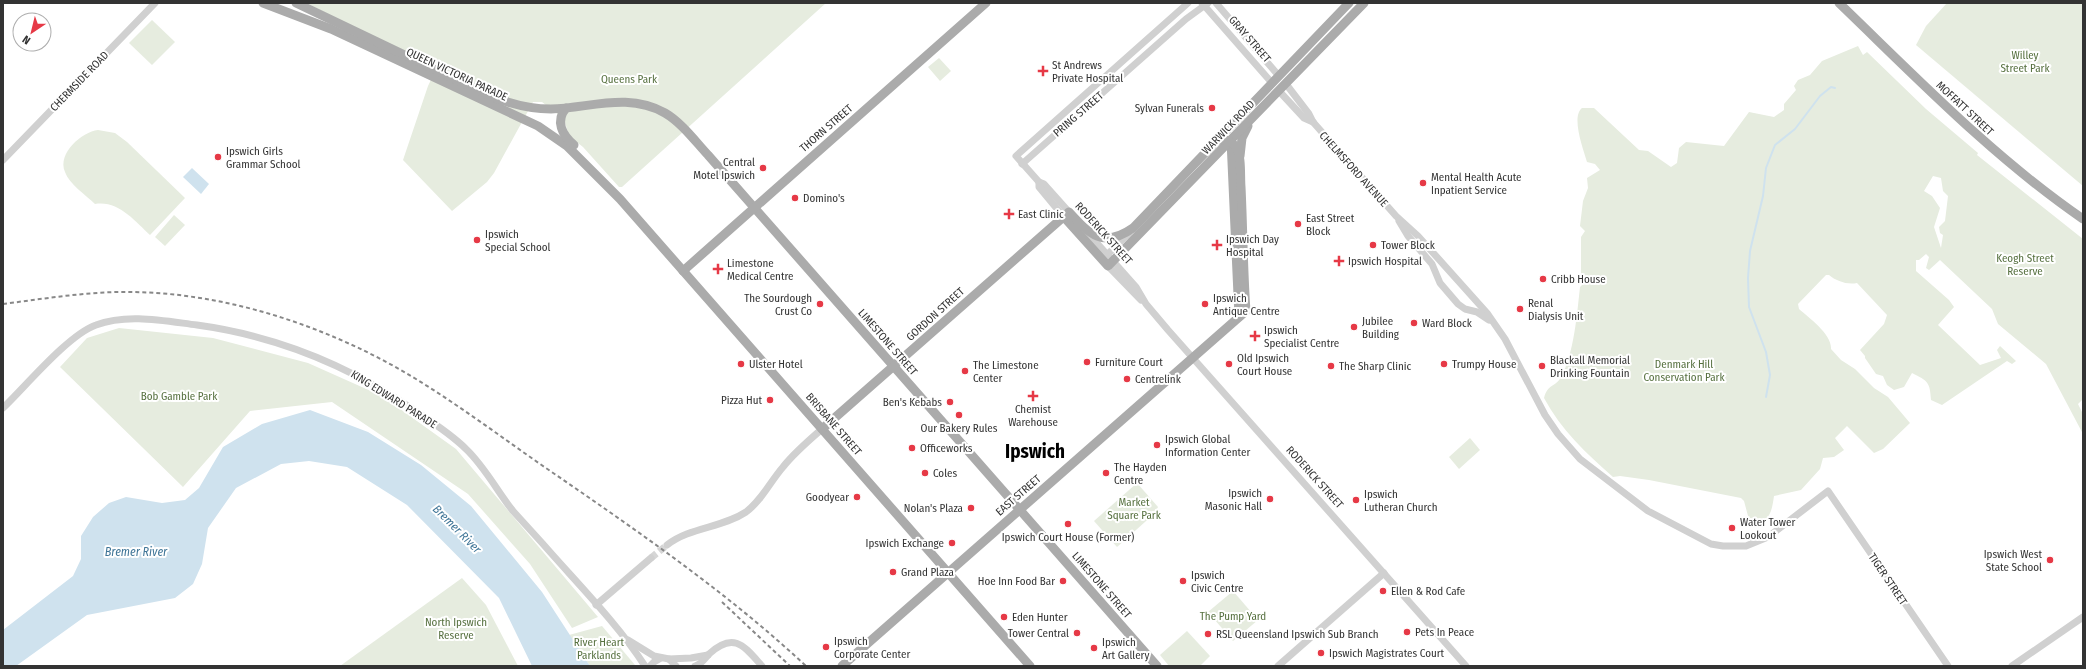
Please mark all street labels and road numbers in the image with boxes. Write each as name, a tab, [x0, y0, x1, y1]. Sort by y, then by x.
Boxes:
street label: GRAY STREET	[1226, 13, 1274, 66]
street label: QUEEN VICTORIA PARADE	[404, 45, 509, 104]
street label: CHERMSIDE ROAD	[47, 49, 111, 114]
street label: MOFFATT STREET	[1933, 79, 1997, 139]
street label: PRING STREET	[1051, 89, 1107, 140]
street label: WARWICK ROAD	[1199, 98, 1257, 157]
street label: THORN STREET	[797, 101, 856, 155]
street label: CHELMSFORD AVENUE	[1317, 129, 1391, 210]
street label: RODERICK STREET	[1072, 200, 1135, 268]
street label: GORDON STREET	[904, 284, 968, 344]
street label: LIMESTONE STREET	[855, 307, 921, 379]
street label: KING EDWARD PARADE	[348, 368, 439, 431]
street label: BRISBANE STREET	[803, 391, 865, 459]
street label: RODERICK STREET	[1283, 444, 1346, 512]
street label: EAST STREET	[993, 472, 1044, 519]
street label: LIMESTONE STREET	[1069, 550, 1135, 622]
street label: TIGER STREET	[1865, 551, 1910, 608]

